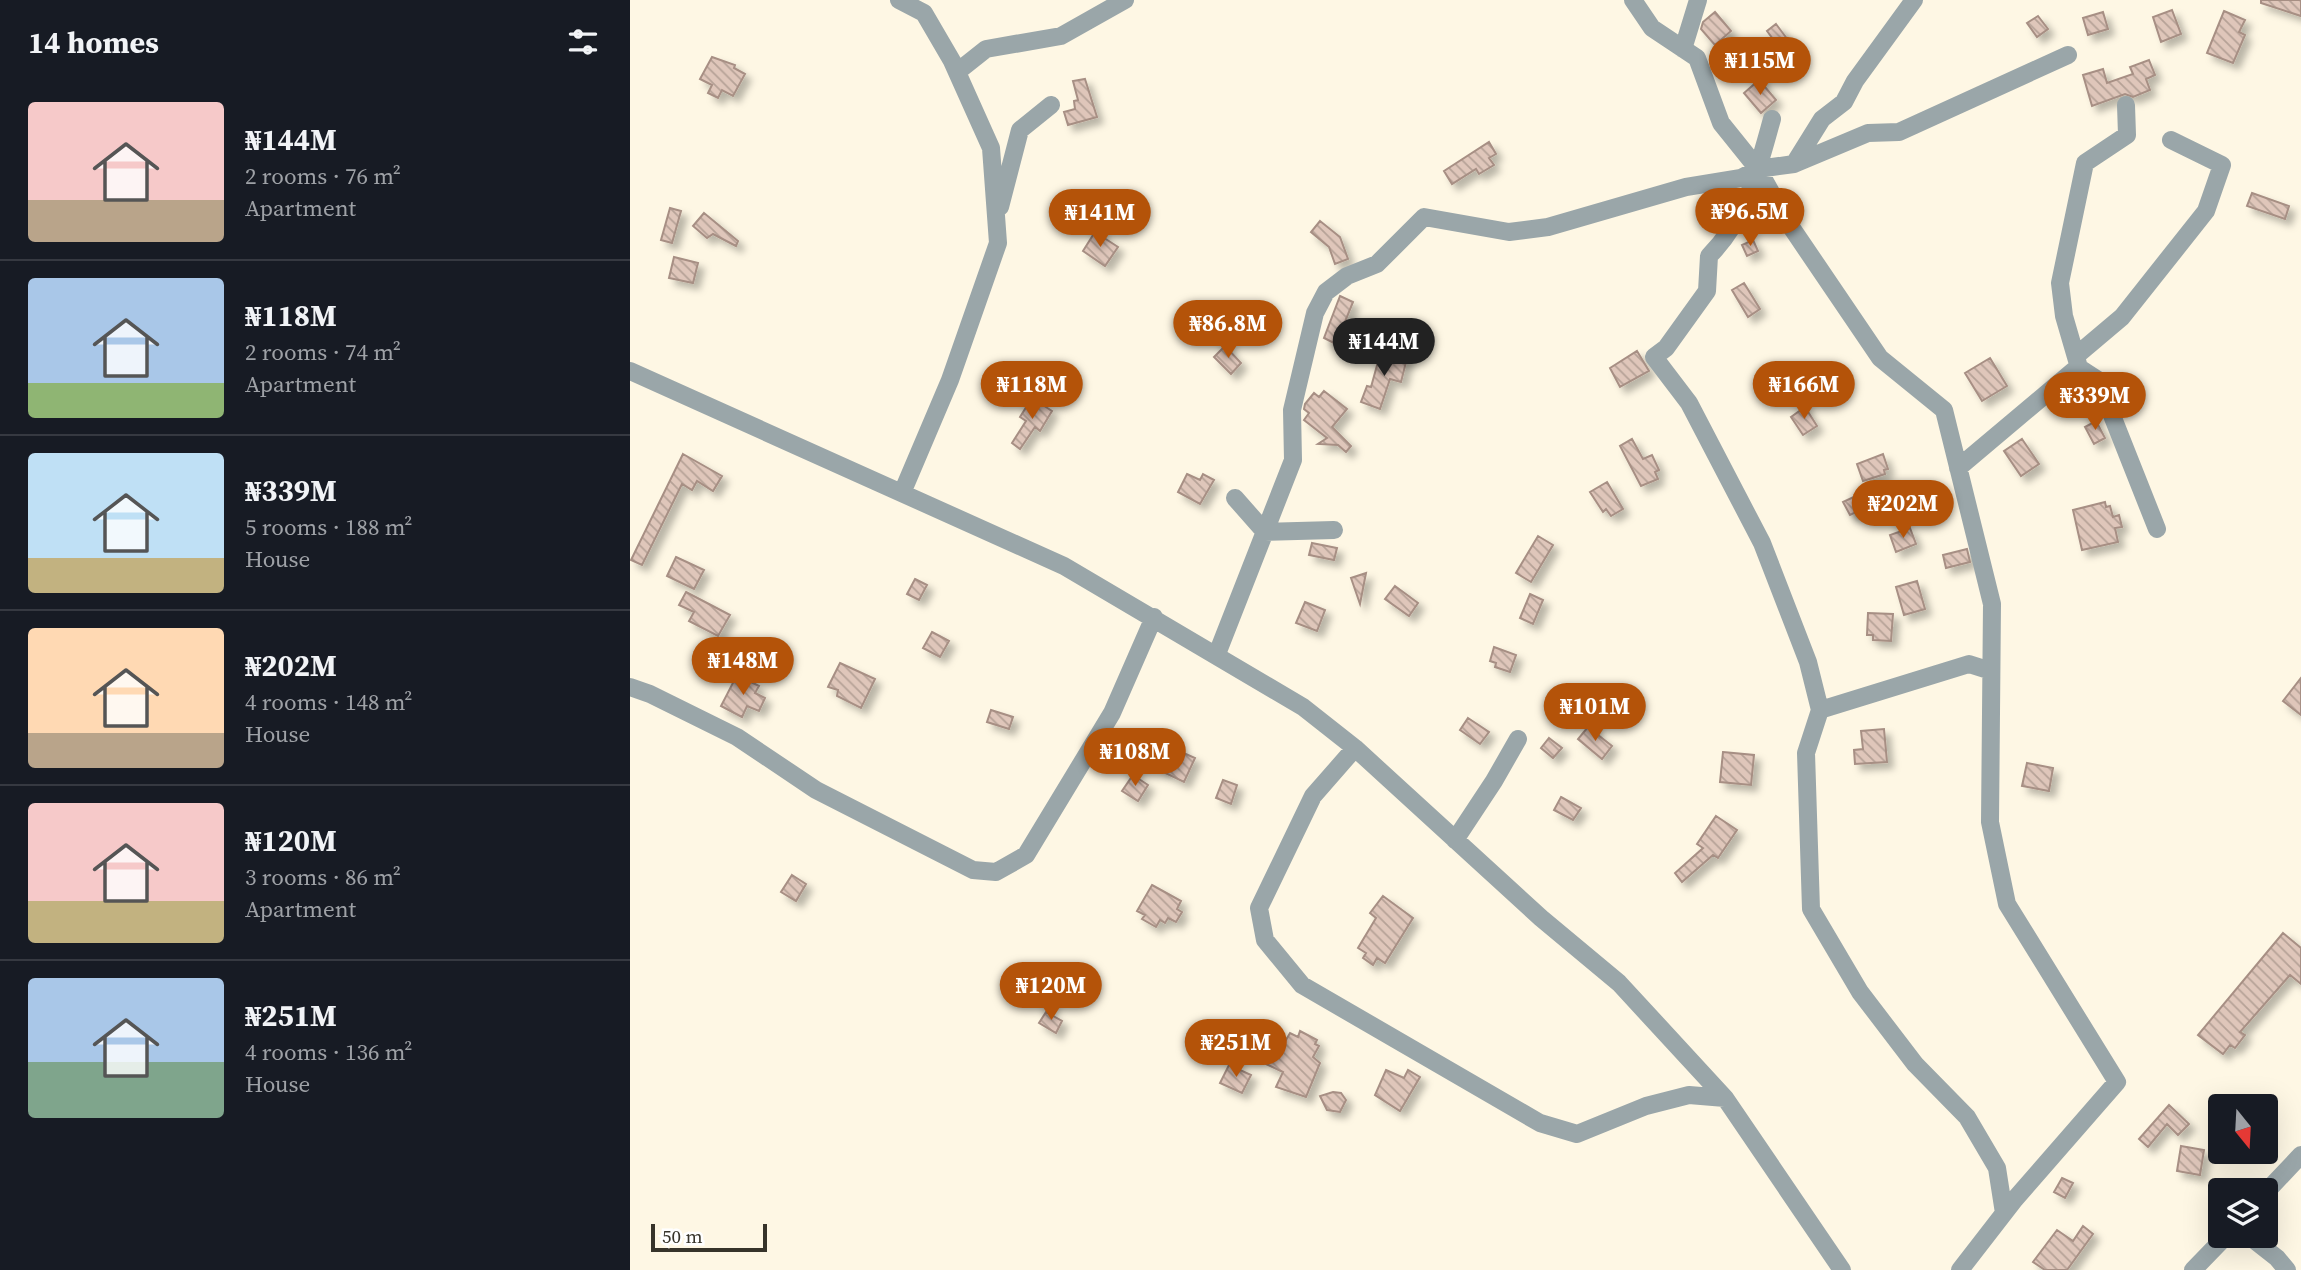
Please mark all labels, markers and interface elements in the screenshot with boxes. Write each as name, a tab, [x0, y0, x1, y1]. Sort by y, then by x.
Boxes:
text: 14 homes	[28, 22, 159, 63]
icon: filters	[564, 23, 602, 61]
pin: ₦115M	[1711, 38, 1809, 97]
text: ₦115M	[1725, 44, 1795, 76]
text: ₦144M	[245, 119, 337, 160]
icon: home	[84, 130, 168, 214]
text: 2 rooms · 76 m²	[245, 160, 401, 192]
pin: ₦96.5M	[1693, 188, 1807, 248]
pin: ₦141M	[1051, 190, 1149, 249]
text: Apartment	[245, 192, 356, 224]
text: ₦96.5M	[1711, 195, 1789, 227]
text: ₦141M	[1065, 196, 1135, 228]
text: ₦118M	[245, 295, 337, 336]
pin: ₦86.8M	[1171, 300, 1285, 360]
icon: home	[84, 306, 168, 390]
text: ₦86.8M	[1189, 307, 1267, 339]
pin: ₦144M	[1335, 318, 1433, 378]
text: ₦144M	[1349, 325, 1419, 357]
text: 2 rooms · 74 m²	[245, 336, 401, 368]
pin: ₦118M	[983, 362, 1081, 421]
pin: ₦166M	[1755, 362, 1853, 421]
text: Apartment	[245, 368, 356, 400]
text: ₦118M	[997, 368, 1067, 400]
text: ₦166M	[1769, 368, 1839, 400]
pin: ₦339M	[2046, 372, 2144, 432]
text: ₦339M	[2060, 379, 2130, 411]
text: ₦339M	[245, 470, 337, 511]
pin: ₦202M	[1854, 480, 1952, 540]
icon: home	[84, 481, 168, 565]
text: ₦202M	[1868, 487, 1938, 519]
text: 5 rooms · 188 m²	[245, 511, 412, 543]
text: House	[245, 543, 310, 575]
pin: ₦148M	[694, 638, 792, 697]
text: ₦148M	[708, 644, 778, 676]
text: ₦202M	[245, 645, 337, 686]
icon: home	[84, 656, 168, 740]
pin: ₦101M	[1546, 684, 1644, 743]
text: 4 rooms · 148 m²	[245, 686, 412, 718]
text: ₦101M	[1560, 690, 1630, 722]
text: House	[245, 718, 310, 750]
pin: ₦108M	[1086, 728, 1184, 788]
text: ₦108M	[1100, 735, 1170, 767]
text: ₦120M	[245, 820, 337, 861]
icon: home	[84, 831, 168, 915]
text: 3 rooms · 86 m²	[245, 861, 401, 893]
text: Apartment	[245, 893, 356, 925]
pin: ₦120M	[1002, 962, 1100, 1022]
text: ₦120M	[1016, 969, 1086, 1001]
text: ₦251M	[245, 995, 337, 1036]
icon: home	[84, 1006, 168, 1090]
pin: ₦251M	[1187, 1020, 1285, 1079]
text: ₦251M	[1201, 1026, 1271, 1058]
text: 4 rooms · 136 m²	[245, 1036, 412, 1068]
text: House	[245, 1068, 310, 1100]
north arrow	[2208, 1094, 2278, 1164]
map controls	[2208, 1094, 2278, 1248]
button: layers	[2208, 1178, 2278, 1248]
scale bar	[651, 1221, 766, 1253]
text: 50 m	[662, 1223, 703, 1249]

